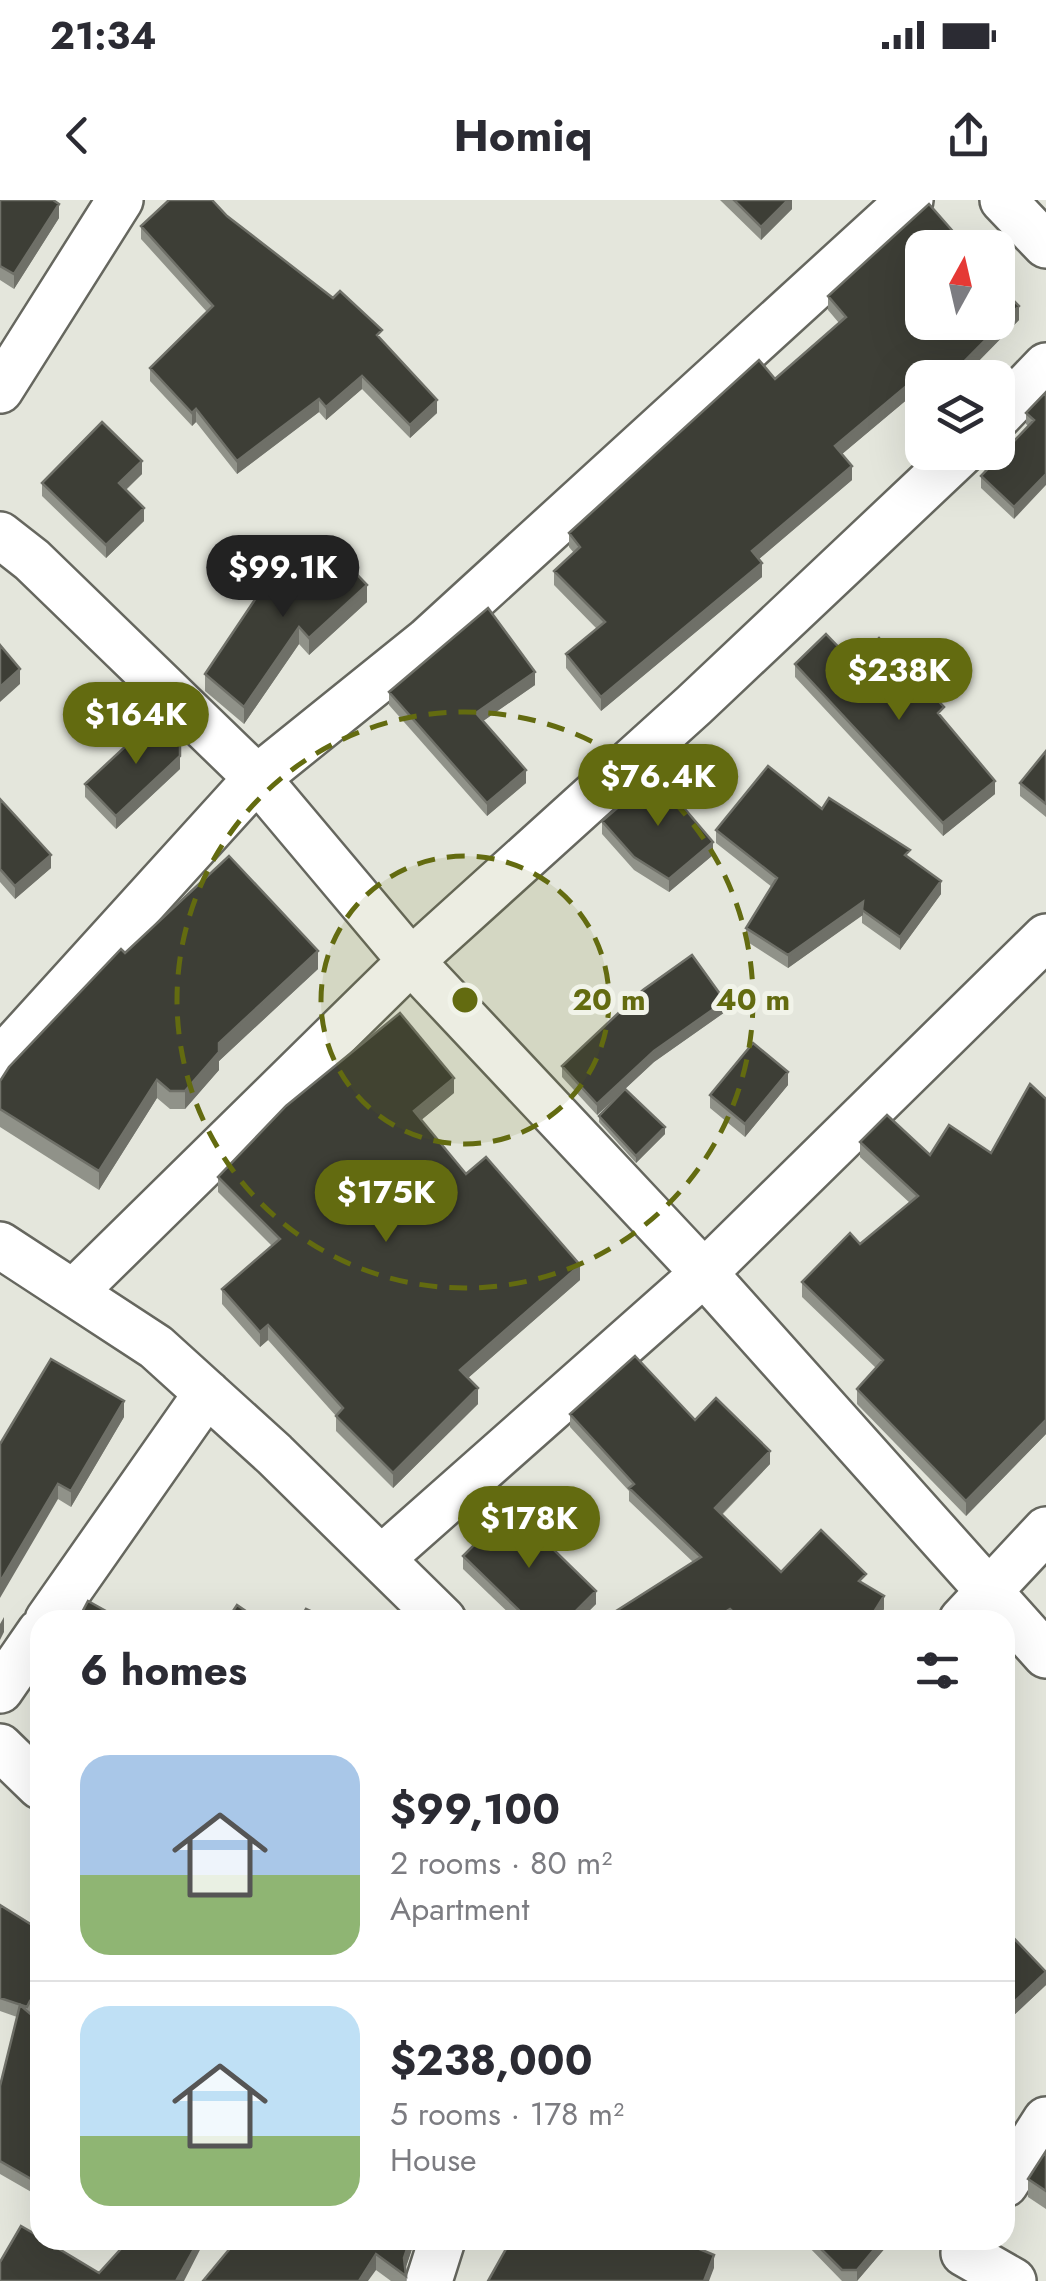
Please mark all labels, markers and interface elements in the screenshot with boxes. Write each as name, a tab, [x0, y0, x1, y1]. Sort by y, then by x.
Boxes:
text: 21:34	[50, 8, 157, 63]
text: Homiq	[453, 103, 593, 168]
icon: back	[50, 108, 105, 163]
icon: share	[941, 108, 996, 163]
north arrow	[905, 230, 1015, 340]
map controls	[905, 230, 1015, 470]
button: layers	[905, 360, 1015, 470]
pin: $99.1K	[202, 535, 364, 620]
text: $99.1K	[228, 544, 338, 590]
pin: $238K	[829, 638, 969, 723]
text: $238K	[847, 647, 951, 693]
pin: $164K	[66, 682, 206, 767]
text: $164K	[85, 691, 187, 737]
pin: $76.4K	[577, 744, 739, 829]
text: $76.4K	[600, 753, 716, 799]
text: 20 m	[572, 978, 646, 1021]
text: 40 m	[716, 978, 790, 1021]
centre of rings	[447, 982, 483, 1018]
pin: $175K	[316, 1160, 456, 1245]
text: $175K	[337, 1169, 435, 1215]
pin: $178K	[459, 1486, 599, 1571]
text: $178K	[480, 1495, 578, 1541]
text: 6 homes	[80, 1640, 247, 1701]
icon: filters	[910, 1643, 965, 1698]
text: $99,100	[390, 1779, 560, 1840]
icon: home	[160, 1795, 280, 1915]
text: 2 rooms · 80 m²	[390, 1840, 612, 1886]
text: Apartment	[390, 1886, 529, 1932]
text: $238,000	[390, 2030, 592, 2091]
icon: home	[160, 2046, 280, 2166]
text: 5 rooms · 178 m²	[390, 2091, 624, 2137]
text: House	[390, 2137, 477, 2183]

